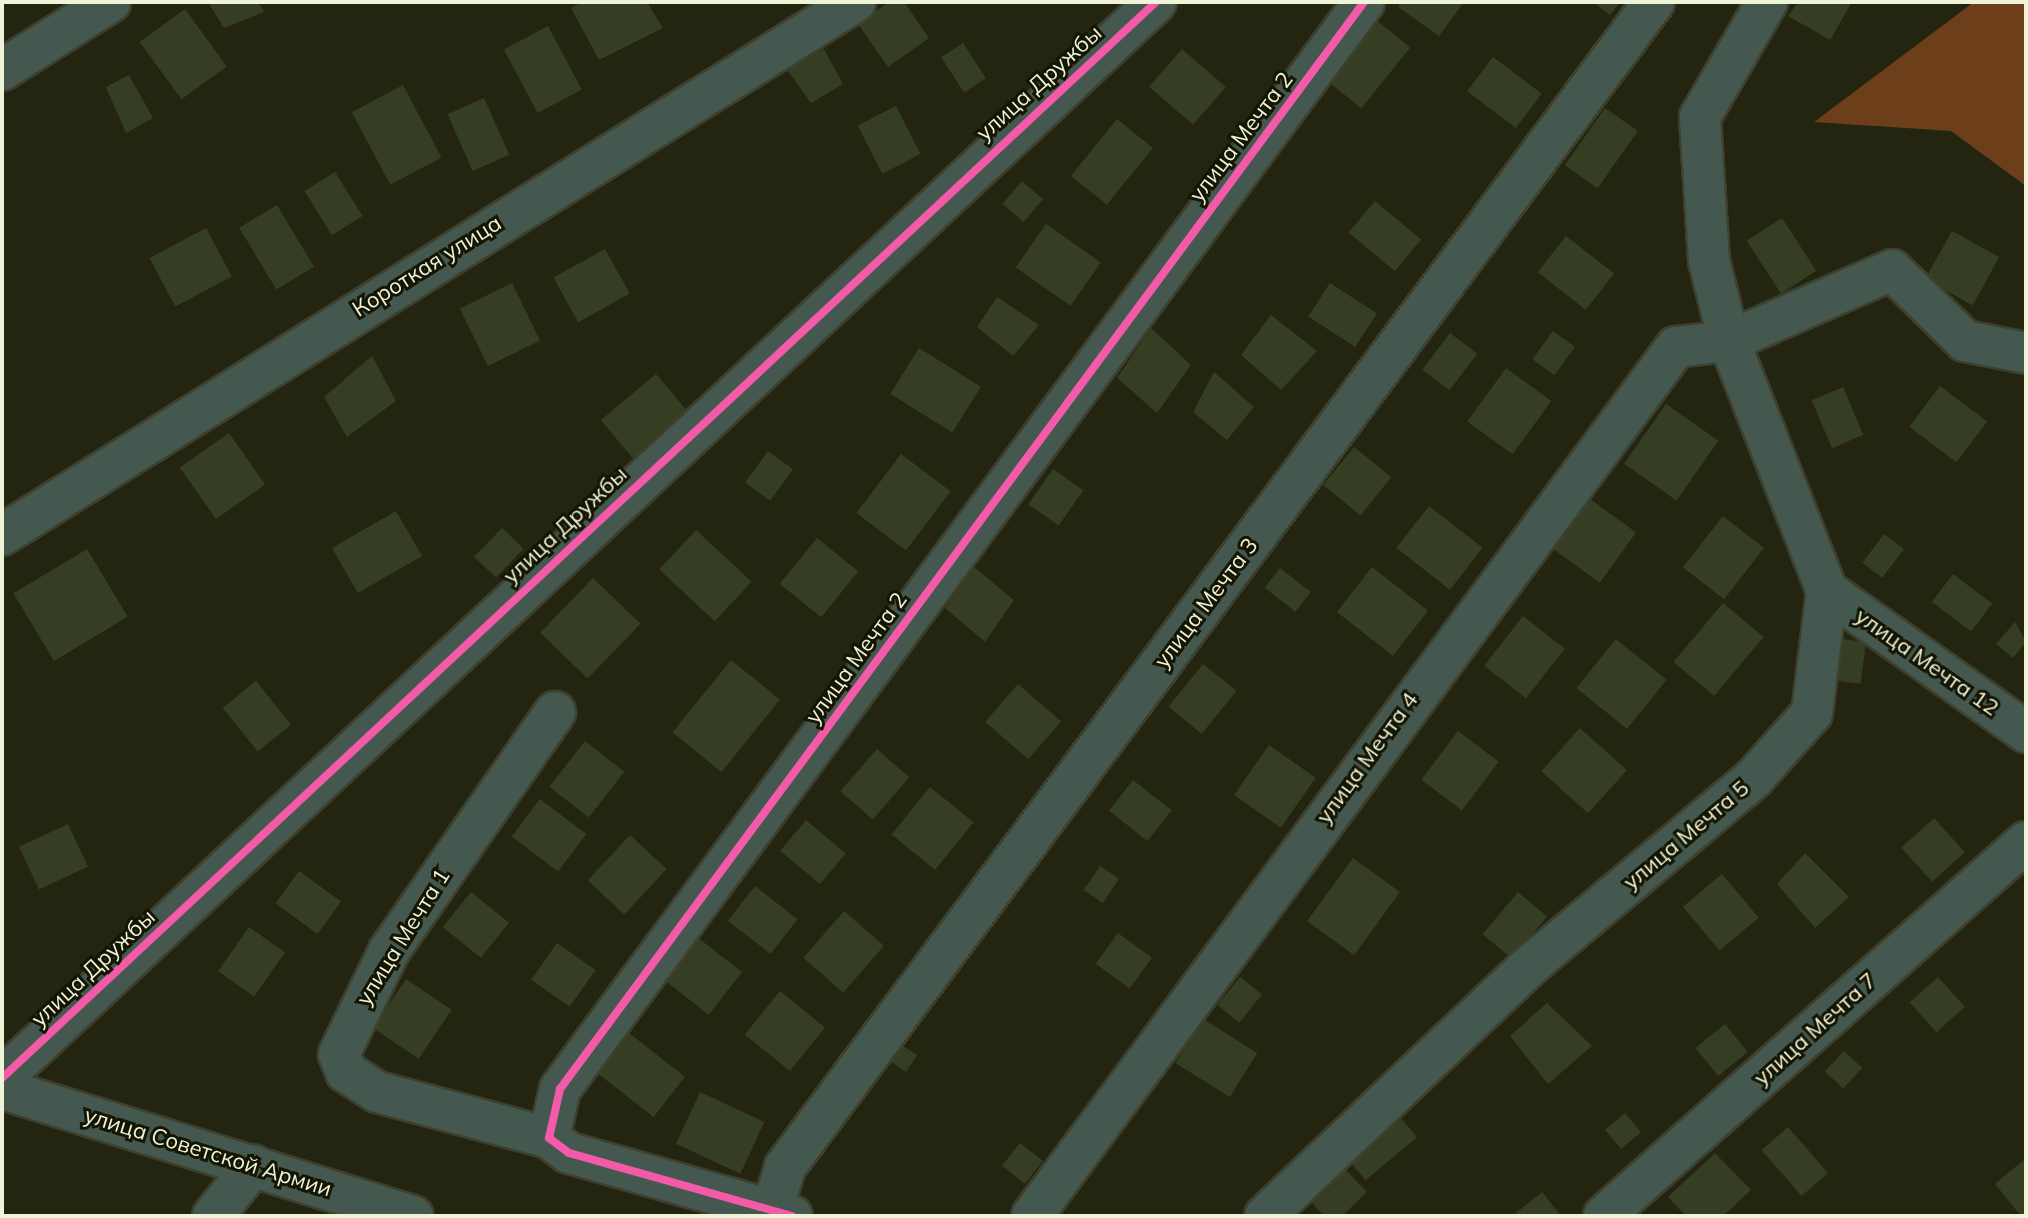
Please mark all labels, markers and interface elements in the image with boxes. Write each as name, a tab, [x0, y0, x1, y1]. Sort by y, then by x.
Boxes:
street label: улица Дружбы	[971, 20, 1107, 146]
street label: улица Мечта 2	[1184, 67, 1298, 207]
street label: Короткая улица	[348, 210, 506, 322]
street label: улица Дружбы	[498, 461, 632, 589]
street label: улица Мечта 3	[1149, 533, 1263, 673]
street label: улица Мечта 2	[800, 587, 912, 729]
street label: улица Мечта 12	[1850, 603, 2004, 721]
street label: улица Мечта 4	[1311, 687, 1423, 829]
street label: улица Мечта 5	[1618, 775, 1754, 895]
street label: улица Мечта 1	[351, 864, 455, 1010]
street label: улица Дружбы	[26, 904, 160, 1032]
street label: улица Мечта 7	[1748, 967, 1882, 1091]
street label: улица Советской Армии	[81, 1102, 335, 1202]

